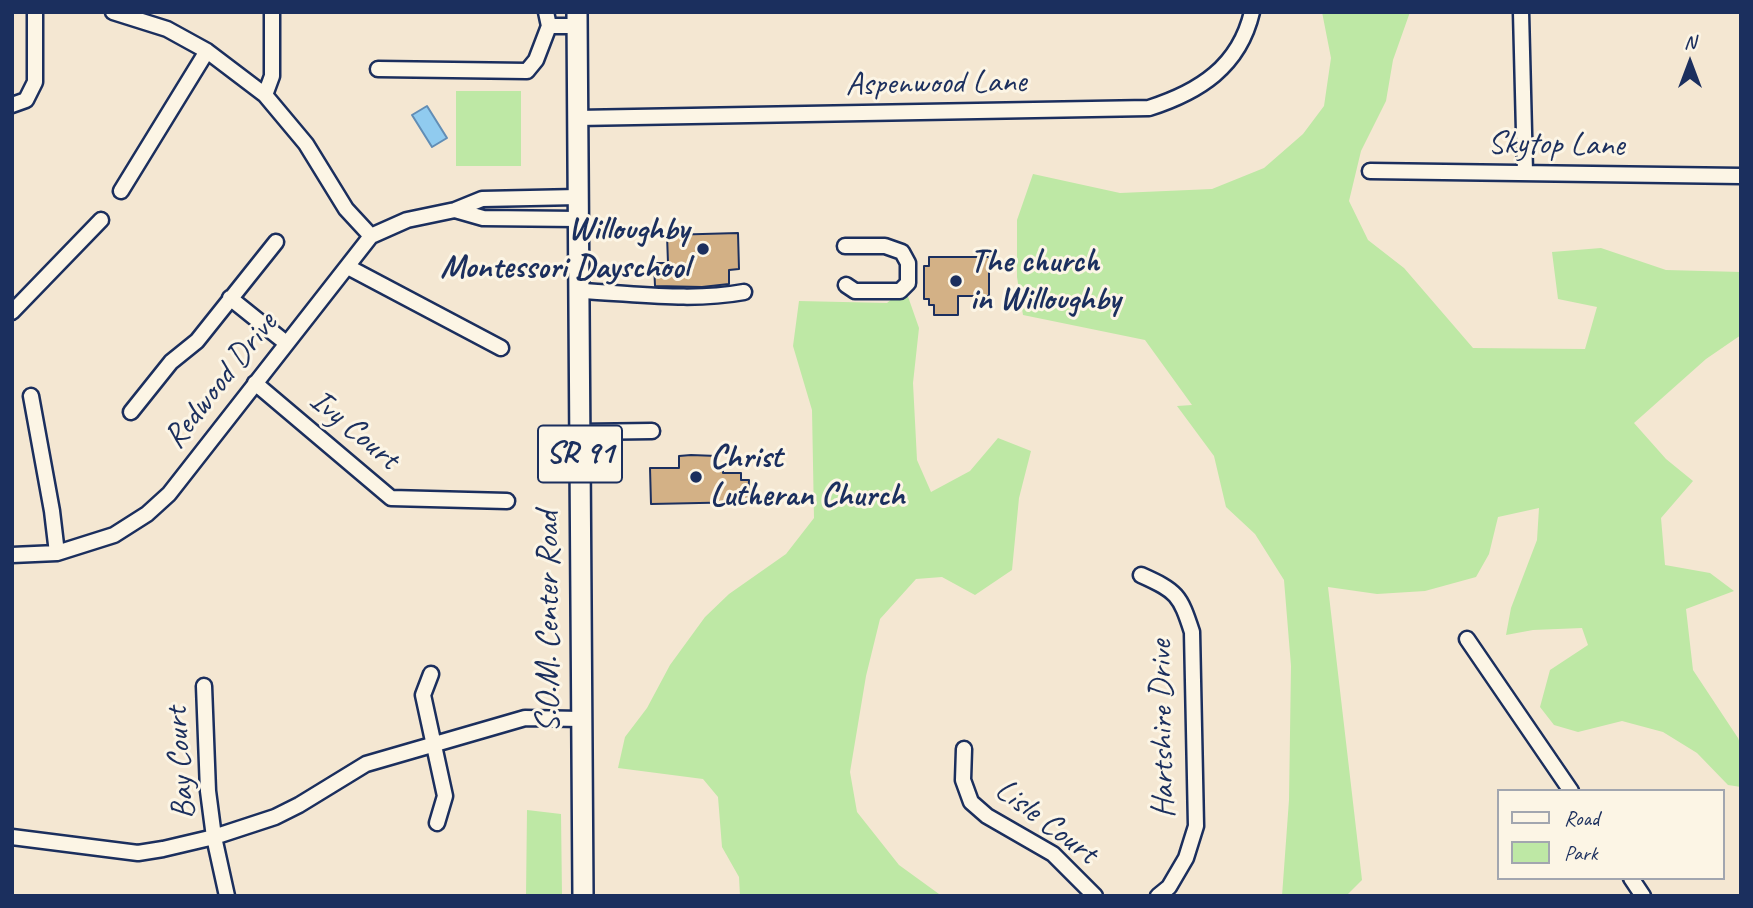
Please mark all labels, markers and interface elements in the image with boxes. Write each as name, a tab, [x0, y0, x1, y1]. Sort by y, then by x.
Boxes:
north arrow	[1655, 28, 1725, 98]
text: N	[1684, 30, 1696, 54]
street label: Aspenwood Lane	[845, 63, 1027, 105]
street label: Skytop Lane	[1487, 124, 1625, 166]
place label: Willoughby Montessori Dayschool	[440, 210, 689, 288]
marker: Willoughby Montessori Dayschool	[695, 241, 711, 257]
place label: The church in Willoughby	[970, 242, 1120, 320]
marker: The church in Willoughby	[948, 273, 964, 289]
street label: Redwood Drive	[156, 305, 286, 457]
street label: Ivy Court	[301, 381, 407, 479]
road number: SR 91	[538, 426, 622, 482]
place label: Christ Lutheran Church	[710, 438, 905, 516]
marker: Christ Lutheran Church	[688, 469, 704, 485]
street label: S.O.M. Center Road	[529, 511, 569, 733]
street label: Hartshire Drive	[1142, 639, 1184, 819]
street label: Bay Court	[157, 706, 205, 820]
street label: Lisle Court	[987, 771, 1105, 873]
legend	[1498, 789, 1725, 880]
text: Road	[1564, 805, 1599, 831]
text: Park	[1564, 840, 1597, 866]

